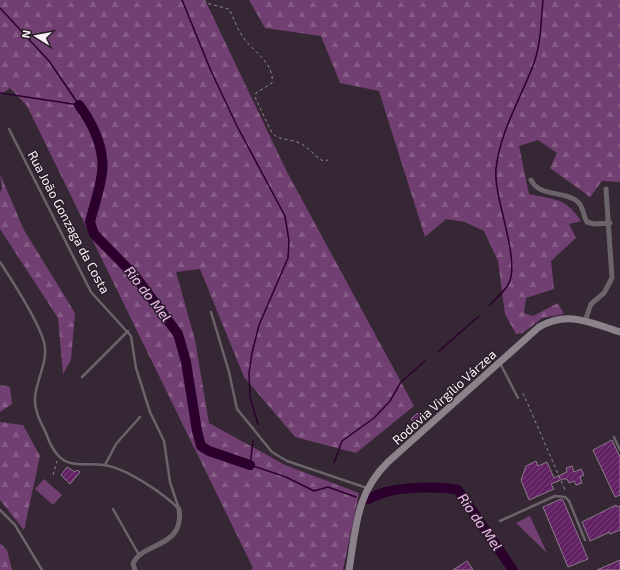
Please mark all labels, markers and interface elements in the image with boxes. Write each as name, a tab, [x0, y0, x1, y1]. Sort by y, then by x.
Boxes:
north arrow	[16, 16, 56, 56]
text: N	[19, 29, 33, 39]
street label: Rua João Gonzaga da Costa	[24, 148, 114, 296]
water label: Rio do Mel	[121, 262, 175, 325]
street label: Rodovia Virgílio Várzea	[389, 346, 499, 448]
water label: Rio do Mel	[455, 490, 506, 554]

